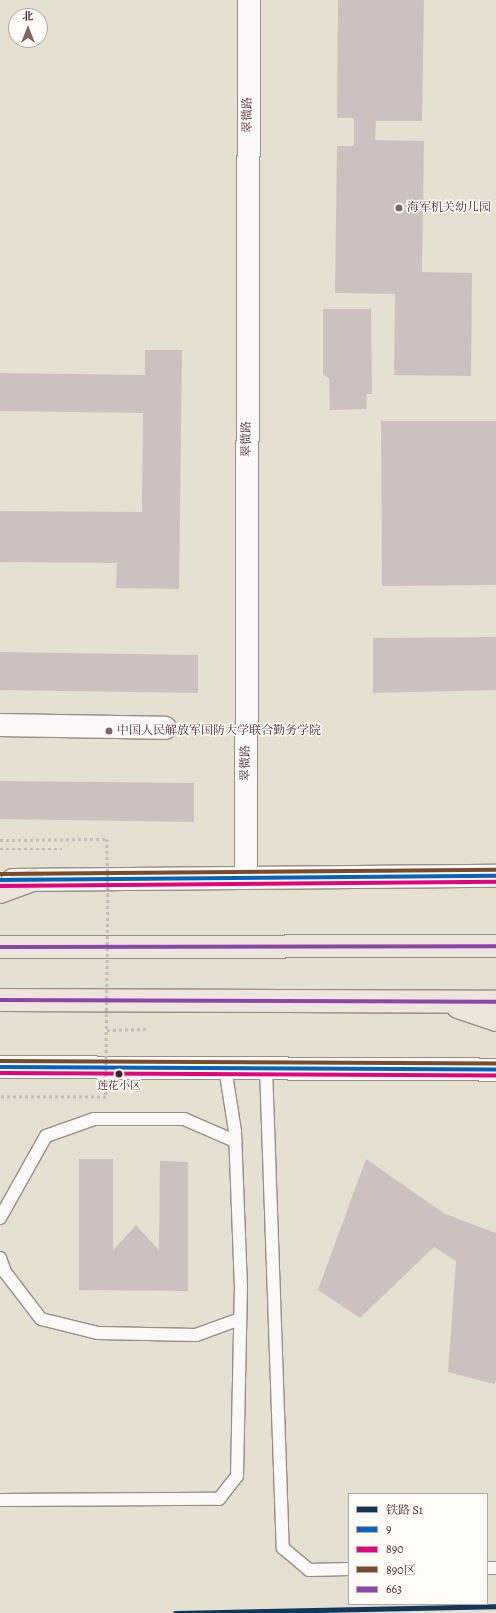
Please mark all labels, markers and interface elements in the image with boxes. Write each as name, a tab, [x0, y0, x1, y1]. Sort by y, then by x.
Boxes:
north arrow	[8, 8, 48, 48]
text: 北	[23, 9, 34, 24]
street label: 翠微路	[241, 97, 255, 133]
place label: 海军机关幼儿园	[407, 201, 491, 215]
marker: 海军机关幼儿园	[394, 203, 404, 213]
street label: 翠微路	[240, 421, 254, 457]
place label: 中国人民解放军国防大学联合勤务学院	[117, 724, 321, 738]
marker: 中国人民解放军国防大学联合勤务学院	[104, 726, 114, 736]
street label: 翠微路	[239, 745, 253, 781]
marker: 莲花小区	[114, 1069, 124, 1079]
place label: 莲花小区	[97, 1079, 141, 1093]
legend	[348, 1493, 488, 1605]
text: 铁路 S1	[386, 1502, 423, 1518]
text: 9	[386, 1521, 391, 1537]
text: 890	[386, 1541, 404, 1557]
text: 890区	[386, 1562, 416, 1578]
text: 663	[386, 1581, 402, 1597]

